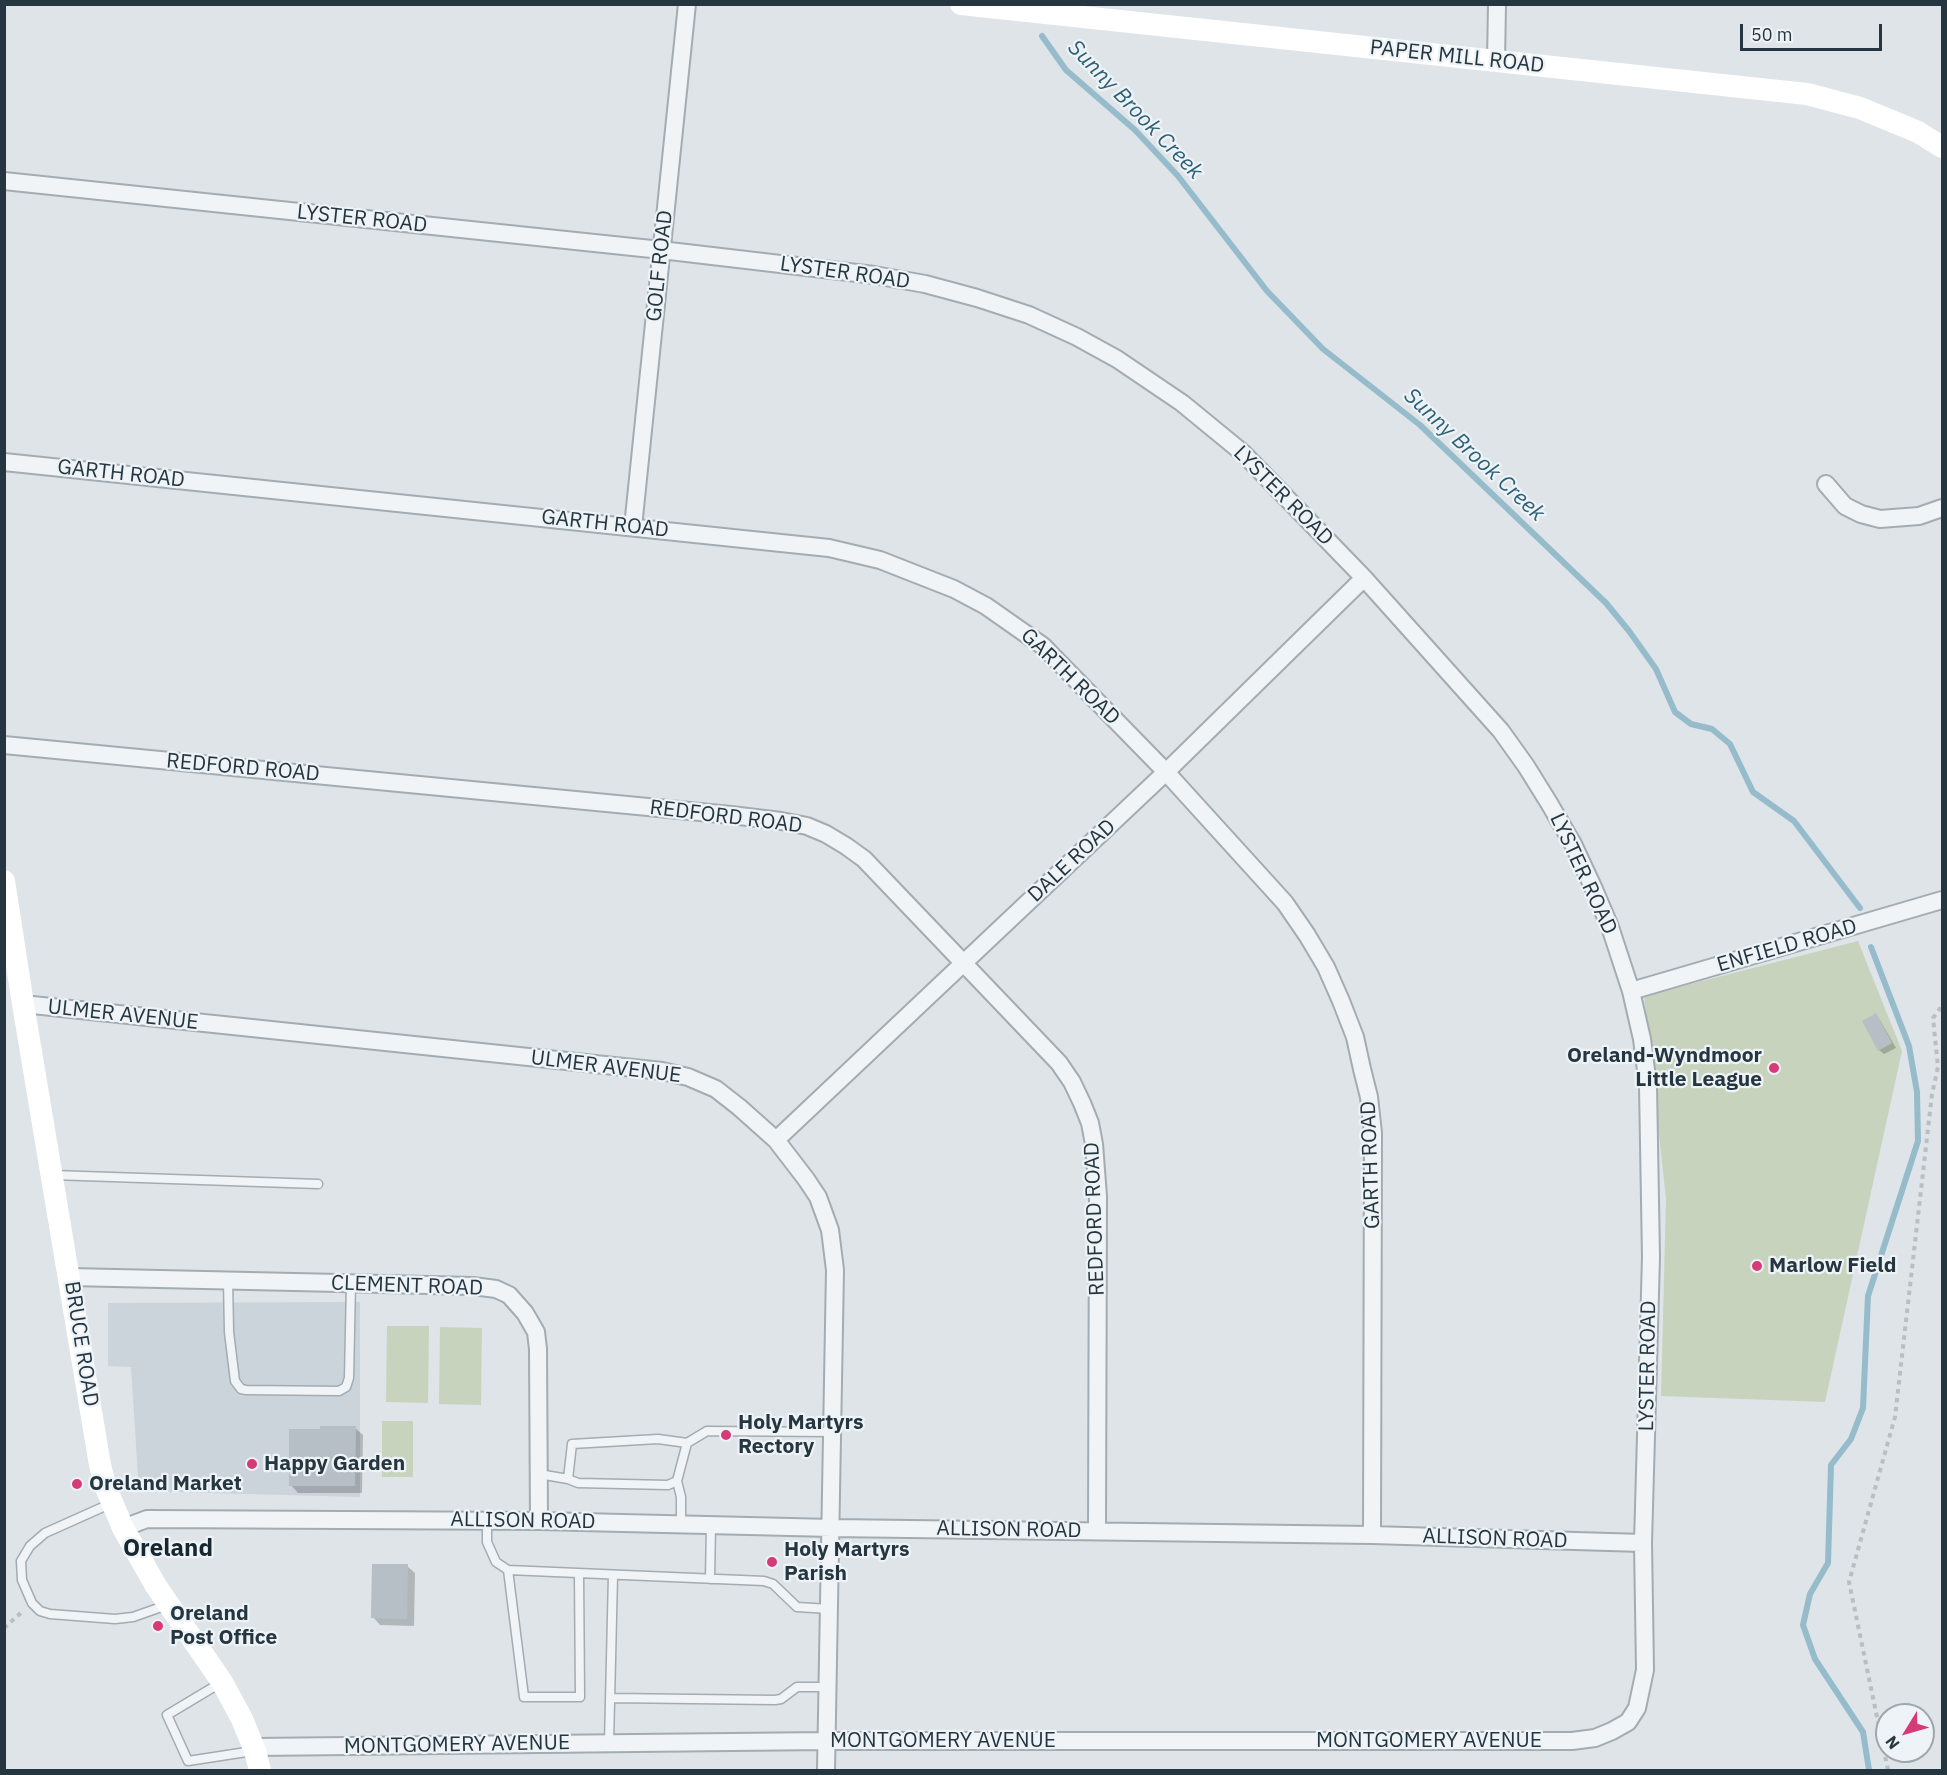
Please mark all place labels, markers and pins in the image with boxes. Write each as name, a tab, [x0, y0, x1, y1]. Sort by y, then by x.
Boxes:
place label: Oreland-Wyndmoor Little League	[1567, 1043, 1762, 1093]
marker: Oreland-Wyndmoor Little League	[1767, 1061, 1781, 1075]
place label: Marlow Field	[1769, 1253, 1896, 1279]
marker: Marlow Field	[1750, 1259, 1764, 1273]
place label: Holy Martyrs Rectory	[738, 1410, 863, 1460]
marker: Holy Martyrs Rectory	[719, 1428, 733, 1442]
place label: Happy Garden	[264, 1451, 405, 1477]
marker: Happy Garden	[245, 1457, 259, 1471]
place label: Oreland Market	[89, 1471, 242, 1497]
marker: Oreland Market	[70, 1477, 84, 1491]
place label: Holy Martyrs Parish	[784, 1537, 909, 1587]
marker: Holy Martyrs Parish	[765, 1555, 779, 1569]
place label: Oreland Post Office	[170, 1601, 277, 1651]
marker: Oreland Post Office	[151, 1619, 165, 1633]

